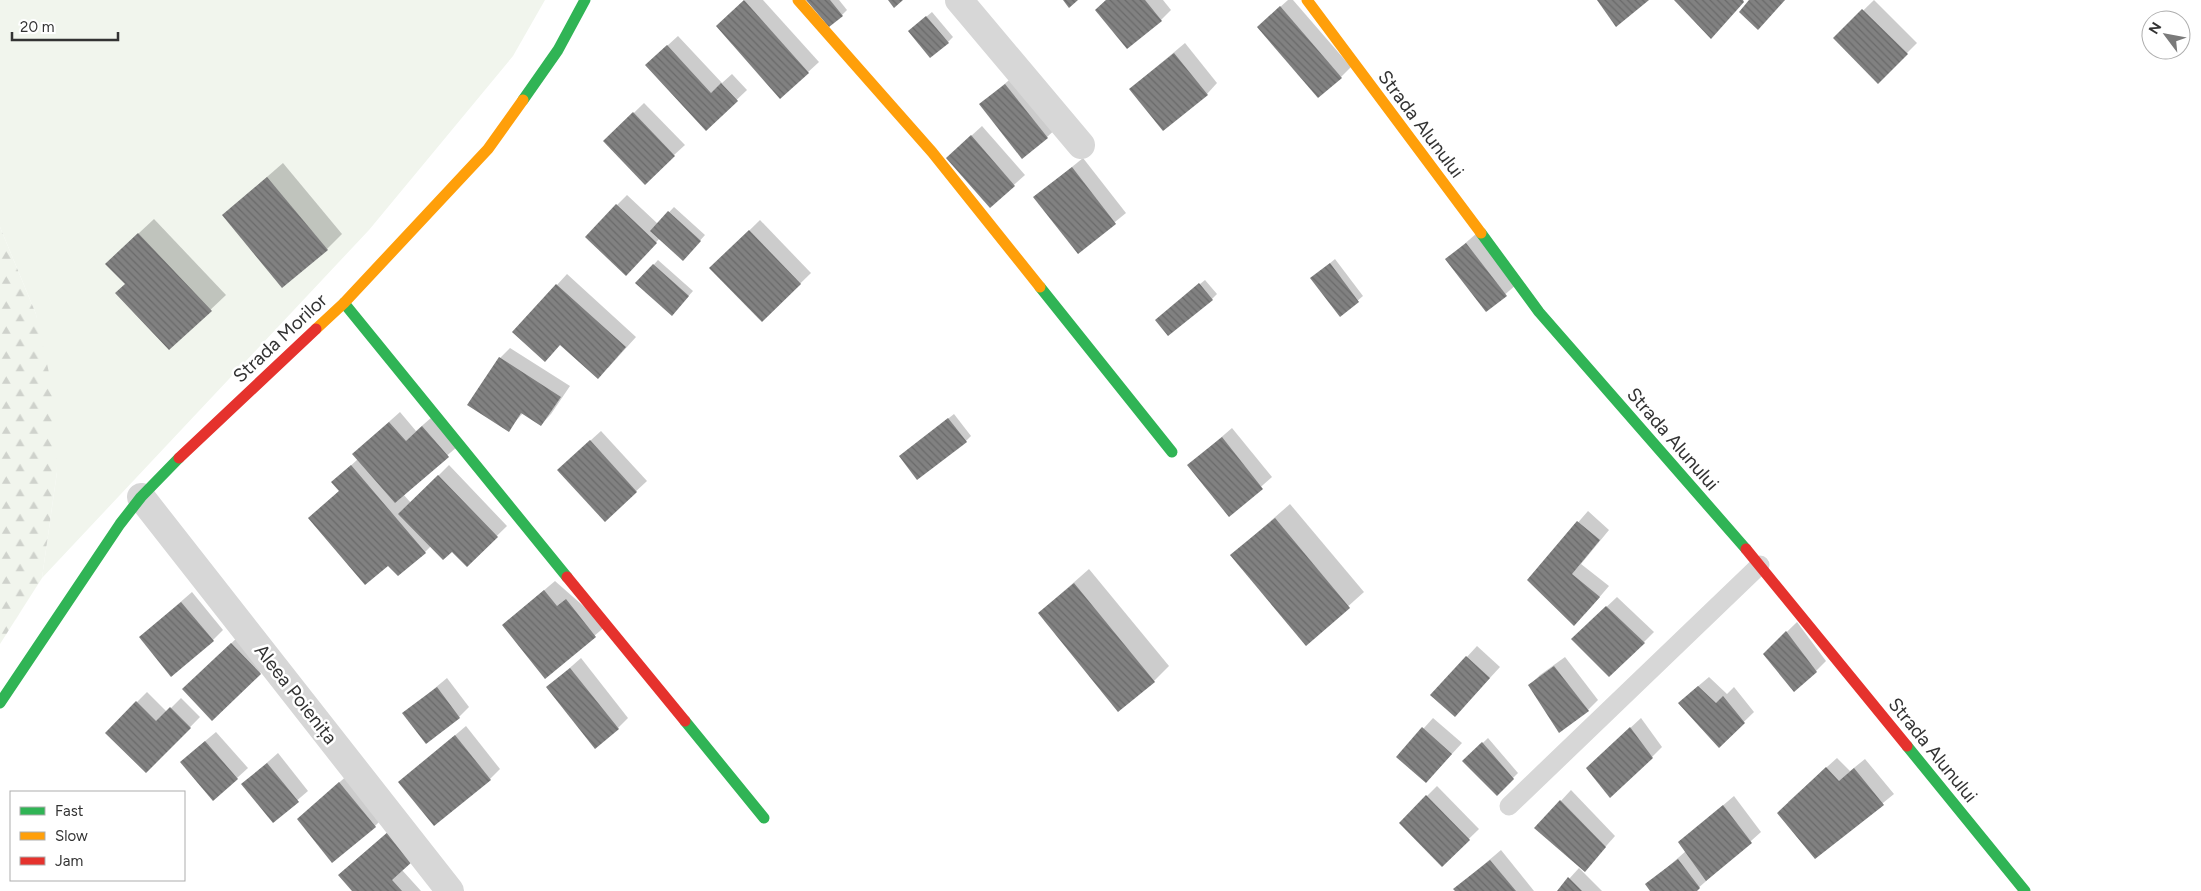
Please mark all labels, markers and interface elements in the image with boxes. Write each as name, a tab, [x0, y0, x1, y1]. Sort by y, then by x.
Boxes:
scale bar	[12, 10, 119, 42]
north arrow	[2141, 10, 2191, 60]
text: 20 m	[20, 18, 54, 36]
text: N	[2145, 19, 2165, 37]
street label: Strada Alunului	[1373, 66, 1469, 182]
street label: Strada Morilor	[228, 288, 332, 387]
street label: Strada Alunului	[1622, 383, 1724, 495]
street label: Aleea Poienița	[250, 639, 342, 749]
street label: Strada Alunului	[1884, 693, 1982, 807]
legend	[10, 791, 185, 881]
text: Fast	[55, 802, 84, 820]
text: Slow	[55, 827, 88, 845]
text: Jam	[55, 852, 83, 870]

